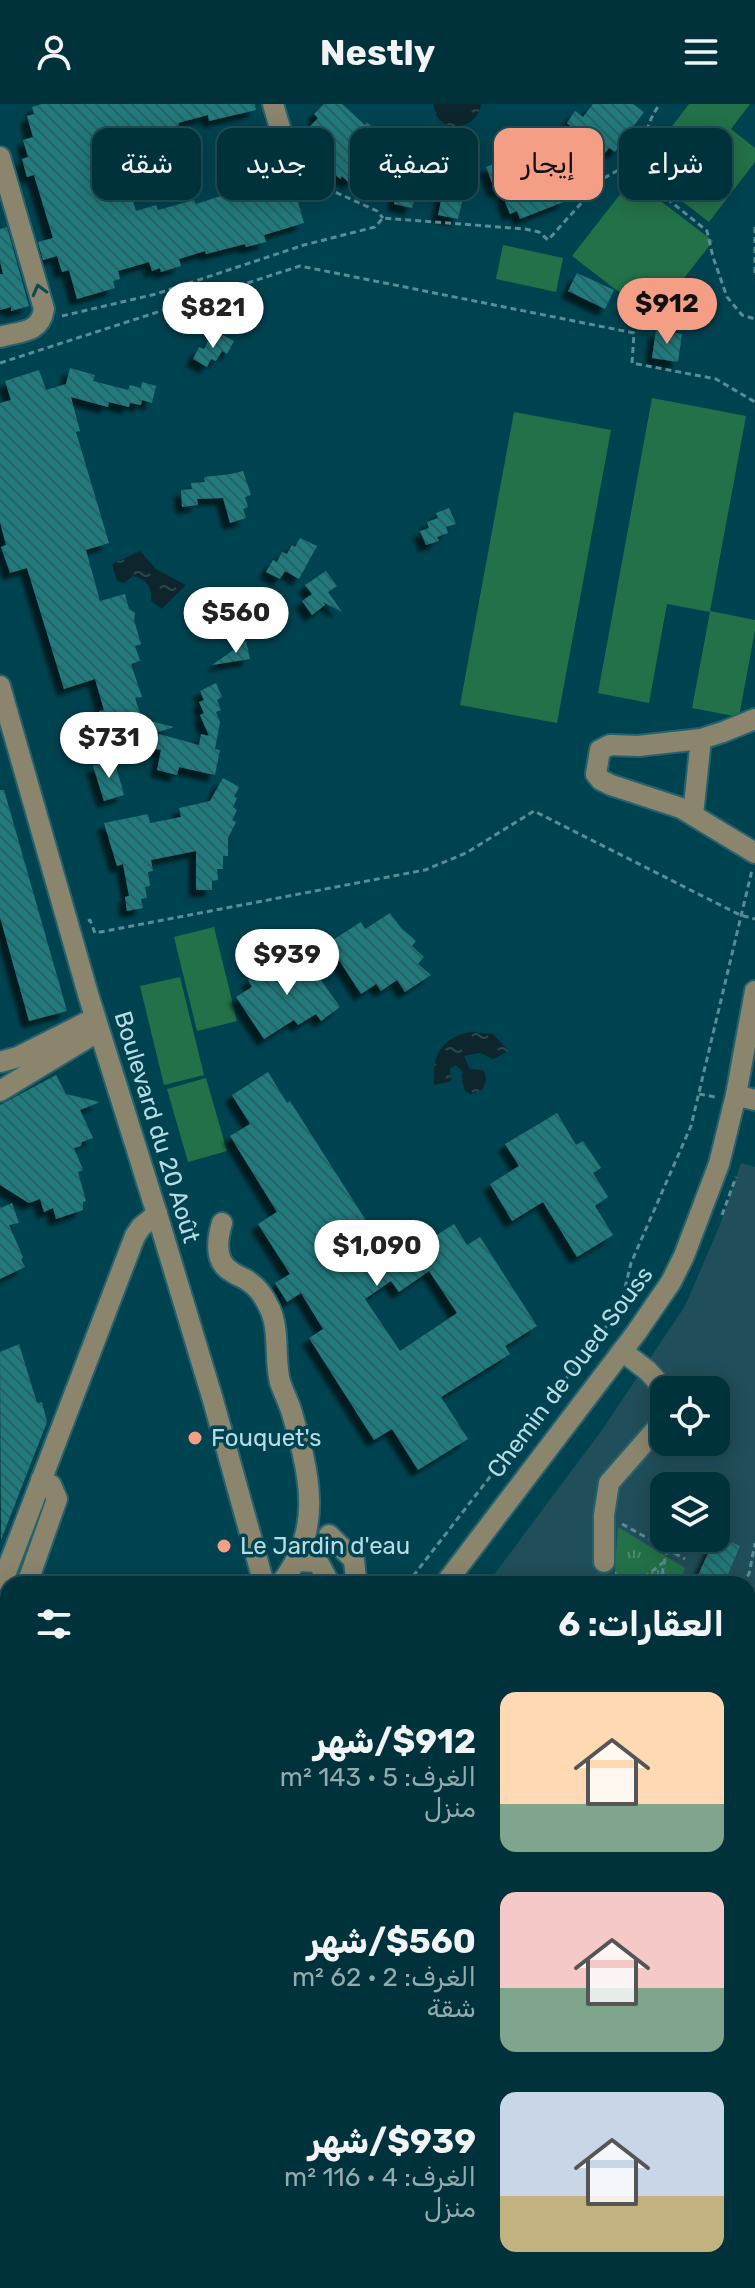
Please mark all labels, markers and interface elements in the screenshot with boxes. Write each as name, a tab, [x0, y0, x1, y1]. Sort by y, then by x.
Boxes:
icon: person	[32, 30, 76, 74]
icon: menu	[679, 30, 723, 74]
text: Nestly	[320, 31, 435, 74]
chip: شقة	[92, 128, 201, 200]
chip: جديد	[217, 128, 334, 200]
chip: تصفية	[350, 128, 478, 200]
chip: إيجار	[494, 128, 603, 200]
chip: شراء	[619, 128, 732, 200]
pin: $912	[620, 278, 714, 346]
pin: $821	[166, 282, 260, 350]
one-way arrow	[31, 283, 48, 297]
text: $912	[635, 288, 699, 319]
text: $821	[181, 292, 245, 323]
pin: $560	[189, 587, 283, 655]
text: $560	[202, 597, 270, 628]
pin: $731	[62, 712, 156, 780]
text: $731	[78, 722, 140, 753]
pin: $939	[240, 929, 334, 997]
text: $939	[253, 939, 321, 970]
street label: Boulevard du 20 Août	[108, 1008, 206, 1246]
pin: $1,090	[312, 1220, 442, 1288]
text: $1,090	[332, 1230, 422, 1261]
street label: Chemin de Oued Souss	[481, 1261, 659, 1483]
map controls	[650, 1376, 730, 1552]
button: locate	[650, 1376, 730, 1456]
place label: Fouquet's	[211, 1424, 321, 1452]
marker: Fouquet's	[186, 1429, 204, 1447]
button: layers	[650, 1472, 730, 1552]
place label: Le Jardin d'eau	[240, 1532, 410, 1560]
marker: Le Jardin d'eau	[215, 1537, 233, 1555]
icon: filters	[32, 1602, 76, 1646]
text: العقارات: 6	[558, 1604, 724, 1645]
text: $912/شهر	[313, 1721, 476, 1762]
icon: home	[564, 1724, 660, 1820]
text: الغرف: 5 · 143 m²	[280, 1762, 476, 1793]
text: منزل	[424, 1793, 476, 1824]
text: $560/شهر	[307, 1921, 476, 1962]
icon: home	[564, 1924, 660, 2020]
text: الغرف: 2 · 62 m²	[292, 1962, 476, 1993]
text: شقة	[427, 1993, 476, 2024]
text: $939/شهر	[308, 2121, 476, 2162]
icon: home	[564, 2124, 660, 2220]
text: الغرف: 4 · 116 m²	[284, 2162, 476, 2193]
text: منزل	[424, 2193, 476, 2224]

